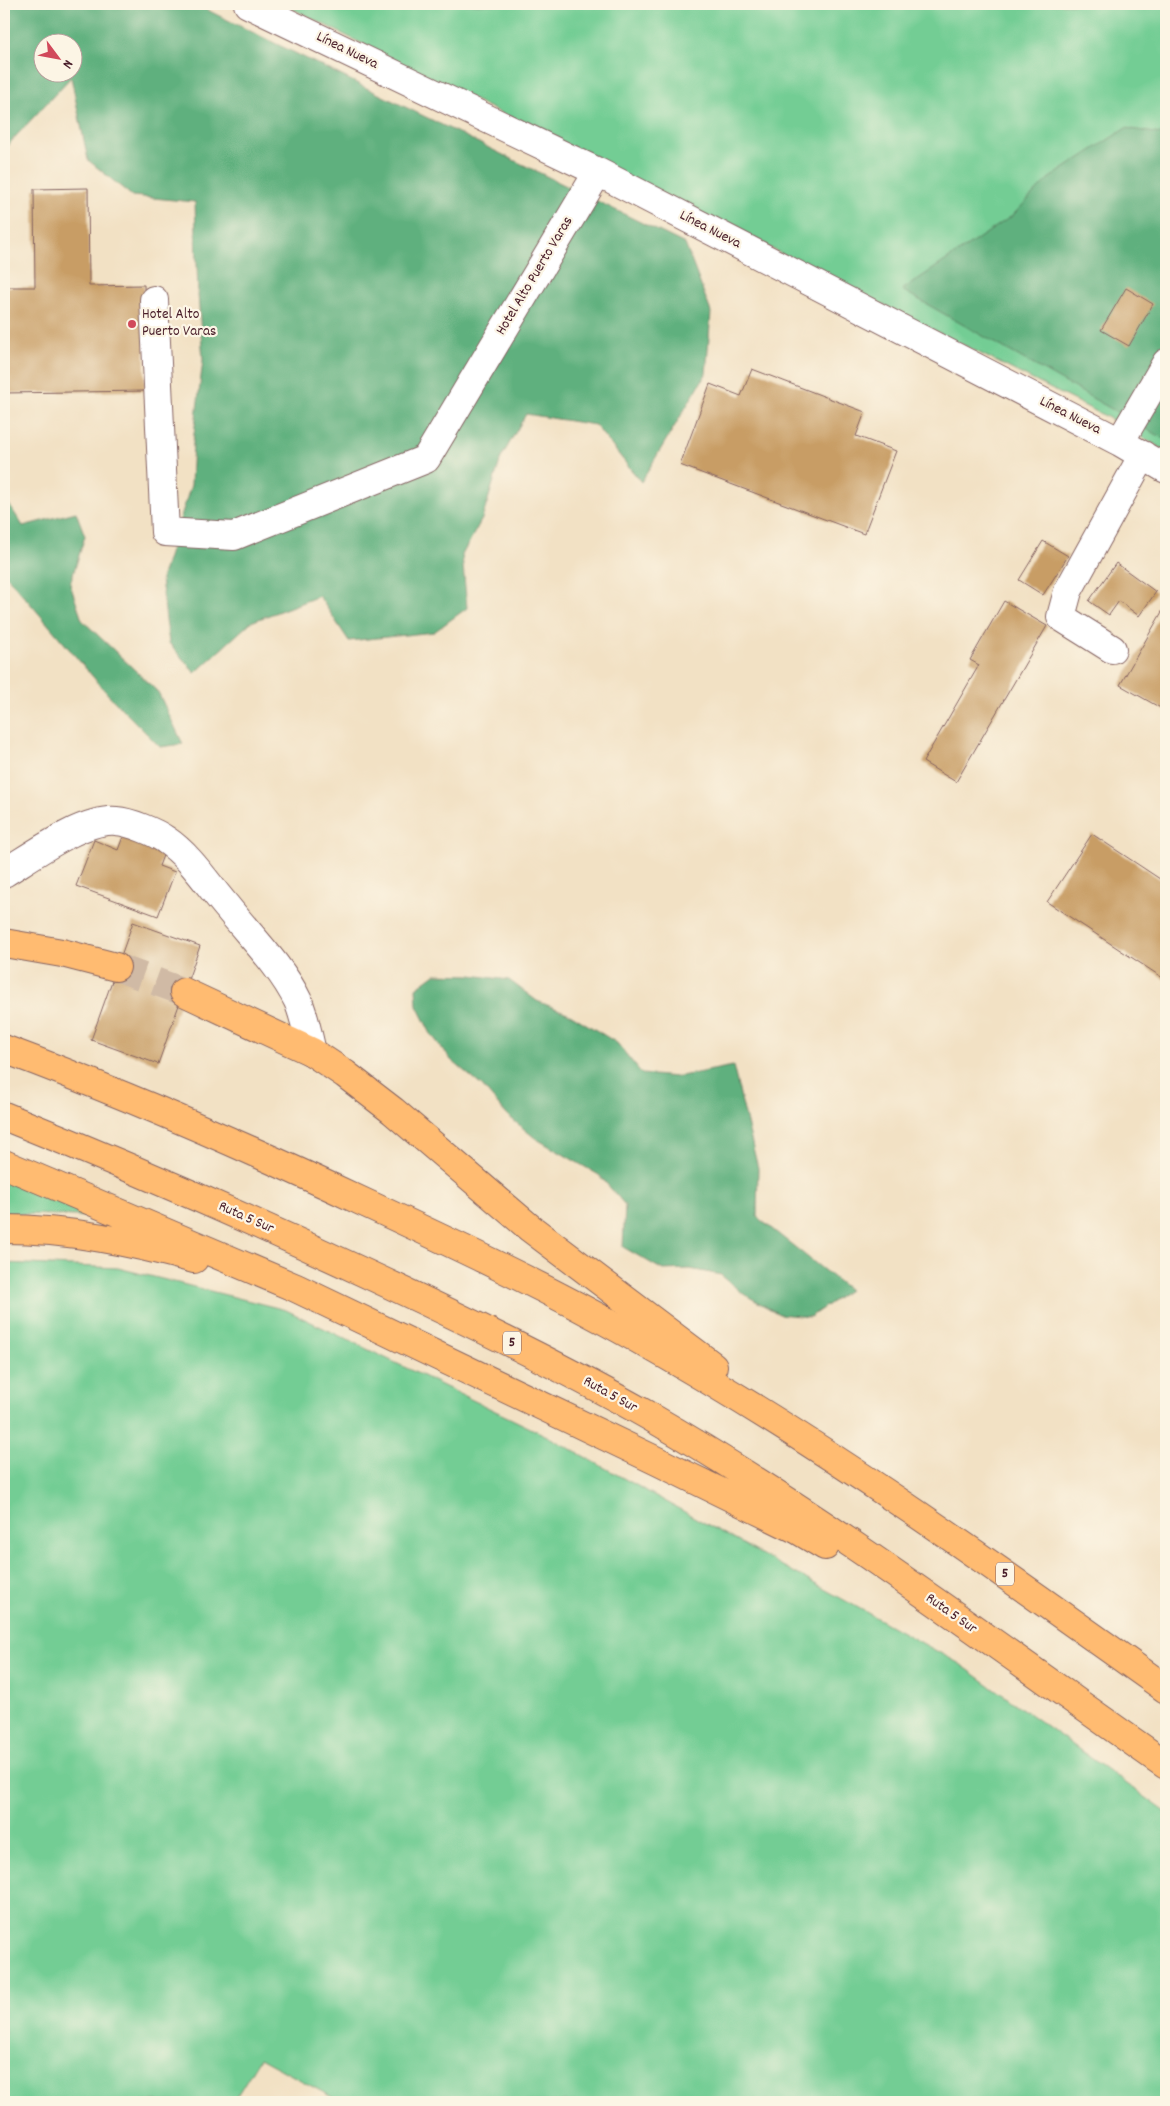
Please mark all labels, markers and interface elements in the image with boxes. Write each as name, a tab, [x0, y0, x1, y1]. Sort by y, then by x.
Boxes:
street label: Línea Nueva	[312, 26, 383, 76]
north arrow	[32, 32, 82, 82]
text: N	[57, 56, 78, 72]
street label: Línea Nueva	[675, 205, 746, 255]
street label: Hotel Alto Puerto Varas	[491, 212, 579, 340]
place label: Hotel Alto Puerto Varas	[142, 304, 216, 343]
marker: Hotel Alto Puerto Varas	[126, 318, 138, 330]
street label: Línea Nueva	[1035, 391, 1106, 441]
street label: Ruta 5 Sur	[215, 1196, 278, 1240]
road number: 5	[503, 1332, 521, 1355]
street label: Ruta 5 Sur	[579, 1371, 641, 1419]
road number: 5	[996, 1562, 1014, 1586]
street label: Ruta 5 Sur	[921, 1588, 982, 1640]

